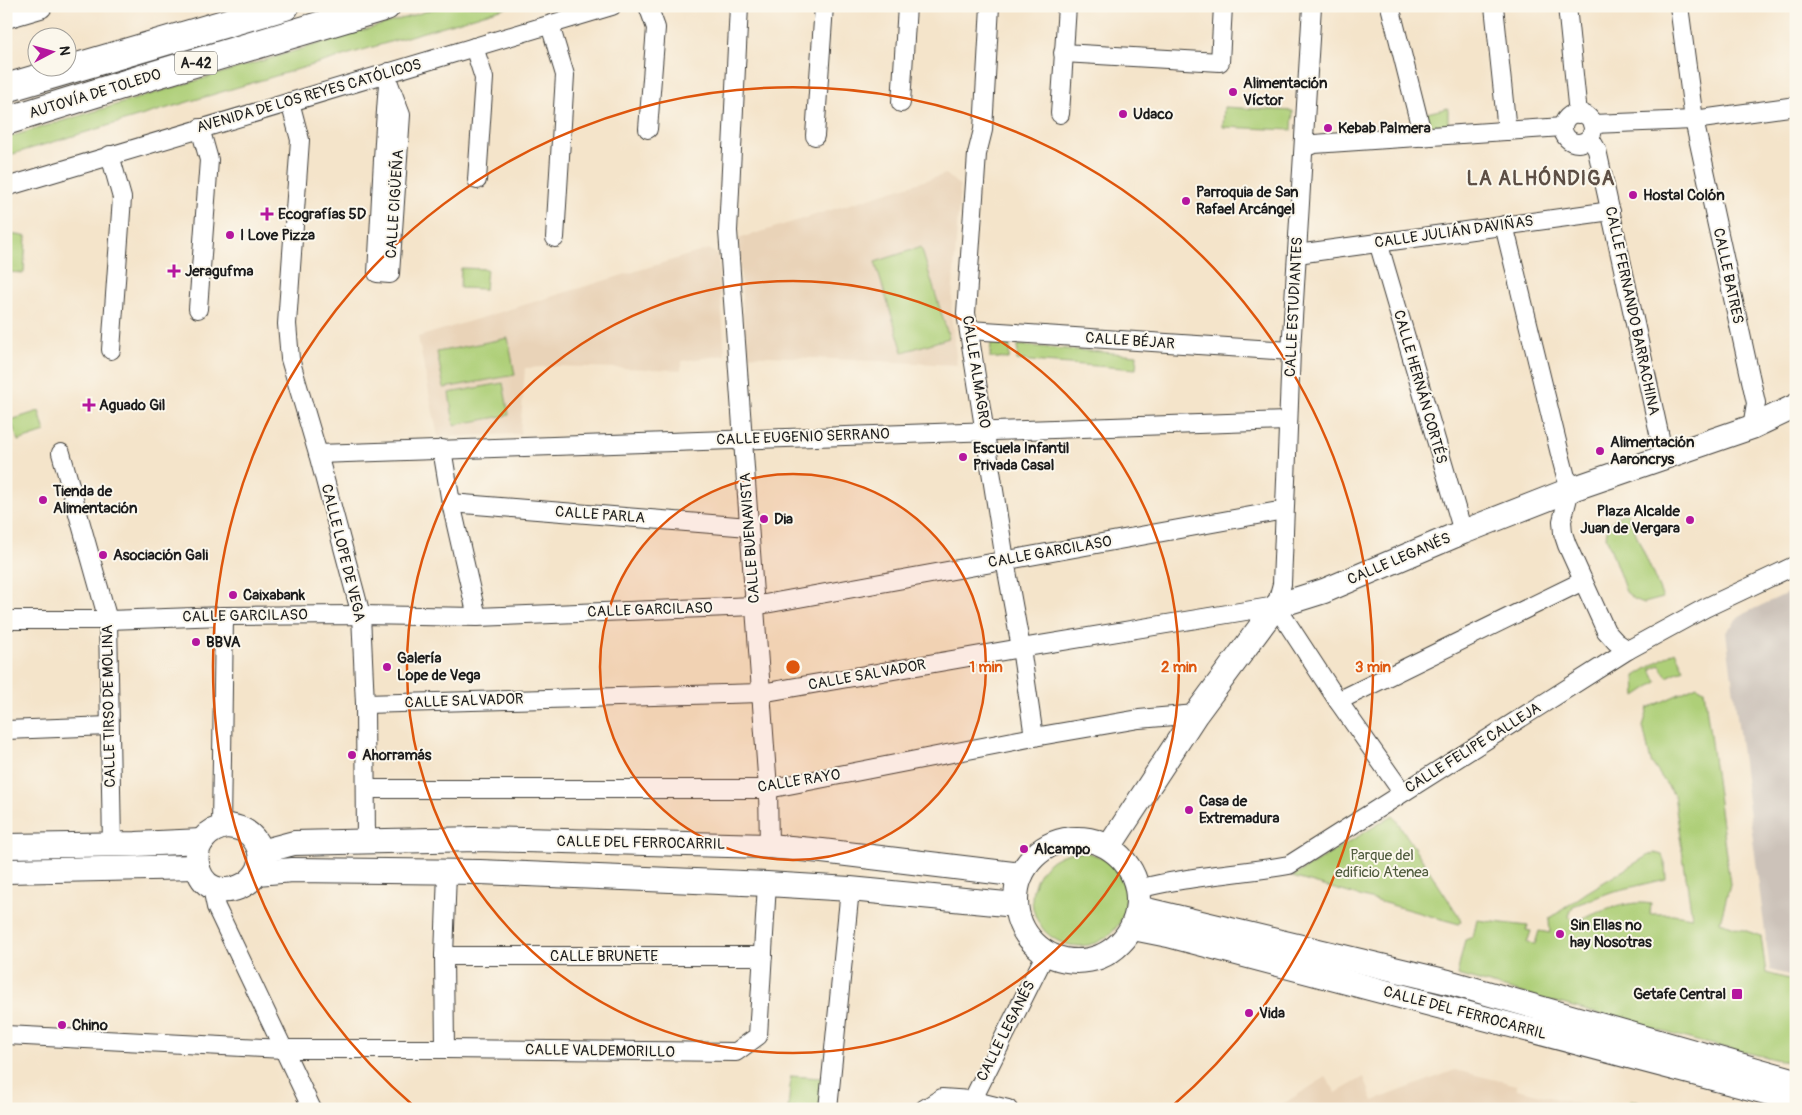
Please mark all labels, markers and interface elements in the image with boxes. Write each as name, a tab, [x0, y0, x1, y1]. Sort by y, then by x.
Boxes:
north arrow	[28, 28, 78, 78]
text: N	[55, 45, 73, 56]
road number: A-42	[175, 52, 217, 74]
street label: AVENIDA DE LOS REYES CATÓLICOS	[194, 55, 424, 137]
street label: AUTOVÍA DE TOLEDO	[27, 65, 163, 123]
place label: Alimentación Víctor	[1243, 74, 1328, 110]
marker: Alimentación Víctor	[1227, 86, 1239, 98]
place label: Udaco	[1133, 105, 1173, 124]
marker: Udaco	[1117, 108, 1129, 120]
place label: Kebab Palmera	[1338, 119, 1431, 138]
marker: Kebab Palmera	[1322, 122, 1334, 134]
street label: CALLE CIGÜEÑA	[382, 149, 408, 259]
district label: LA ALHÓNDIGA	[1467, 165, 1615, 191]
place label: Parroquia de San Rafael Arcángel	[1196, 183, 1299, 219]
place label: Hostal Colón	[1643, 186, 1725, 205]
marker: Hostal Colón	[1627, 189, 1639, 201]
marker: Parroquia de San Rafael Arcángel	[1180, 195, 1192, 207]
place label: Ecografías 5D	[278, 205, 367, 224]
street label: CALLE FERNANDO BARRACHINA	[1601, 205, 1663, 417]
marker: Ecografías 5D	[260, 207, 274, 221]
street label: CALLE JULIÁN DAVIÑAS	[1373, 211, 1535, 253]
place label: I Love Pizza	[240, 226, 315, 245]
street label: CALLE BATRES	[1709, 226, 1747, 326]
marker: I Love Pizza	[224, 229, 236, 241]
street label: CALLE ESTUDIANTES	[1281, 237, 1307, 377]
place label: Jeragufma	[185, 262, 253, 281]
marker: Jeragufma	[167, 264, 181, 278]
street label: CALLE HERNÁN CORTÉS	[1389, 308, 1451, 466]
street label: CALLE ALMAGRO	[958, 314, 994, 430]
street label: CALLE BÉJAR	[1085, 328, 1176, 354]
place label: Aguado Gil	[99, 396, 165, 415]
marker: Aguado Gil	[83, 399, 95, 411]
street label: CALLE EUGENIO SERRANO	[716, 424, 890, 450]
place label: Alimentación Aaroncrys	[1610, 433, 1695, 469]
place label: Escuela Infantil Privada Casal	[973, 439, 1069, 475]
marker: Alimentación Aaroncrys	[1594, 445, 1606, 457]
marker: Escuela Infantil Privada Casal	[957, 451, 969, 463]
street label: CALLE BUENAVISTA	[736, 472, 764, 604]
place label: Tienda de Alimentación	[52, 482, 138, 518]
street label: CALLE LOPE DE VEGA	[317, 482, 369, 624]
marker: Tienda de Alimentación	[37, 494, 49, 506]
street label: CALLE PARLA	[554, 502, 646, 528]
place label: Plaza Alcalde Juan de Vergara	[1580, 502, 1681, 538]
place label: Dia	[774, 510, 793, 529]
marker: Dia	[758, 513, 770, 525]
marker: Plaza Alcalde Juan de Vergara	[1684, 514, 1696, 526]
street label: CALLE LEGANÉS	[1345, 529, 1453, 589]
street label: CALLE GARCILASO	[987, 532, 1113, 572]
place label: Asociación Gali	[113, 546, 208, 565]
marker: Asociación Gali	[97, 549, 109, 561]
place label: Caixabank	[243, 586, 306, 605]
marker: Caixabank	[227, 589, 239, 601]
street label: CALLE GARCILASO	[587, 598, 713, 622]
street label: CALLE GARCILASO	[182, 605, 308, 627]
street label: CALLE TIRSO DE MOLINA	[98, 624, 120, 788]
place label: BBVA	[206, 633, 241, 652]
marker: BBVA	[190, 636, 202, 648]
place label: Galería Lope de Vega	[397, 649, 480, 685]
street label: CALLE SALVADOR	[807, 655, 928, 695]
centre of rings	[784, 658, 802, 676]
text: 1 min	[969, 658, 1003, 677]
text: 2 min	[1161, 658, 1197, 677]
text: 3 min	[1355, 658, 1391, 677]
marker: Galería Lope de Vega	[381, 661, 393, 673]
street label: CALLE SALVADOR	[404, 689, 524, 713]
street label: CALLE FELIPE CALLEJA	[1402, 698, 1545, 798]
place label: Ahorramás	[362, 746, 432, 765]
marker: Ahorramás	[346, 749, 358, 761]
street label: CALLE RAYO	[756, 765, 842, 797]
place label: Casa de Extremadura	[1199, 792, 1279, 828]
marker: Casa de Extremadura	[1183, 804, 1195, 816]
street label: CALLE DEL FERROCARRIL	[557, 832, 725, 854]
place label: Alcampo	[1034, 840, 1090, 859]
marker: Alcampo	[1018, 843, 1030, 855]
park label: Parque del edificio Atenea	[1335, 846, 1429, 882]
place label: Sin Ellas no hay Nosotras	[1570, 916, 1652, 952]
marker: Sin Ellas no hay Nosotras	[1554, 928, 1566, 940]
street label: CALLE BRUNETE	[550, 947, 658, 966]
street label: CALLE LEGANÉS	[973, 978, 1039, 1084]
street label: CALLE DEL FERROCARRIL	[1381, 982, 1549, 1044]
place label: Getafe Central	[1633, 985, 1726, 1004]
marker: Getafe Central	[1730, 987, 1744, 1001]
place label: Vida	[1259, 1004, 1285, 1023]
marker: Vida	[1243, 1007, 1255, 1019]
place label: Chino	[72, 1016, 108, 1035]
marker: Chino	[56, 1019, 68, 1031]
street label: CALLE VALDEMORILLO	[525, 1040, 675, 1062]

